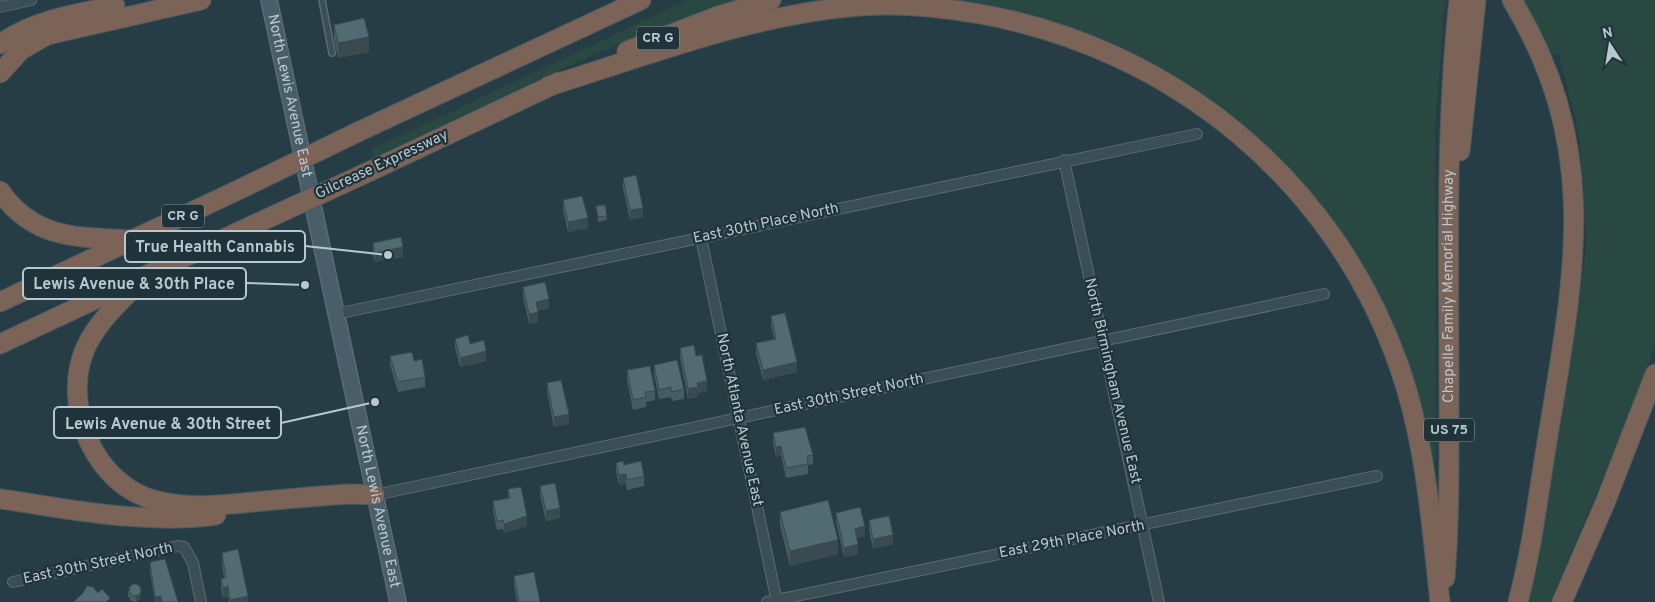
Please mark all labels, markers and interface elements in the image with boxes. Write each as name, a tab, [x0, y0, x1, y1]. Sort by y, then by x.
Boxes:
street label: North Lewis Avenue East	[263, 13, 316, 179]
north arrow	[1585, 20, 1635, 70]
text: N	[1601, 24, 1614, 43]
road number: CR G	[637, 26, 679, 49]
street label: Gilcrease Expressway	[313, 126, 451, 204]
street label: Chapelle Family Memorial Highway	[1439, 169, 1459, 403]
street label: East 30th Place North	[692, 199, 840, 249]
road number: CR G	[162, 205, 204, 228]
callout: True Health Cannabis	[125, 231, 305, 262]
text: True Health Cannabis	[135, 238, 295, 258]
callout: Lewis Avenue & 30th Place	[23, 268, 246, 299]
text: Lewis Avenue & 30th Place	[33, 275, 235, 295]
street label: North Birmingham Avenue East	[1079, 276, 1145, 486]
street label: North Atlanta Avenue East	[711, 332, 767, 508]
street label: East 30th Street North	[773, 370, 925, 420]
callout: Lewis Avenue & 30th Street	[54, 407, 281, 438]
text: Lewis Avenue & 30th Street	[65, 415, 271, 435]
road number: US 75	[1424, 418, 1474, 442]
street label: North Lewis Avenue East	[351, 423, 404, 590]
street label: East 29th Place North	[998, 517, 1146, 563]
street label: East 30th Street North	[22, 539, 174, 589]

